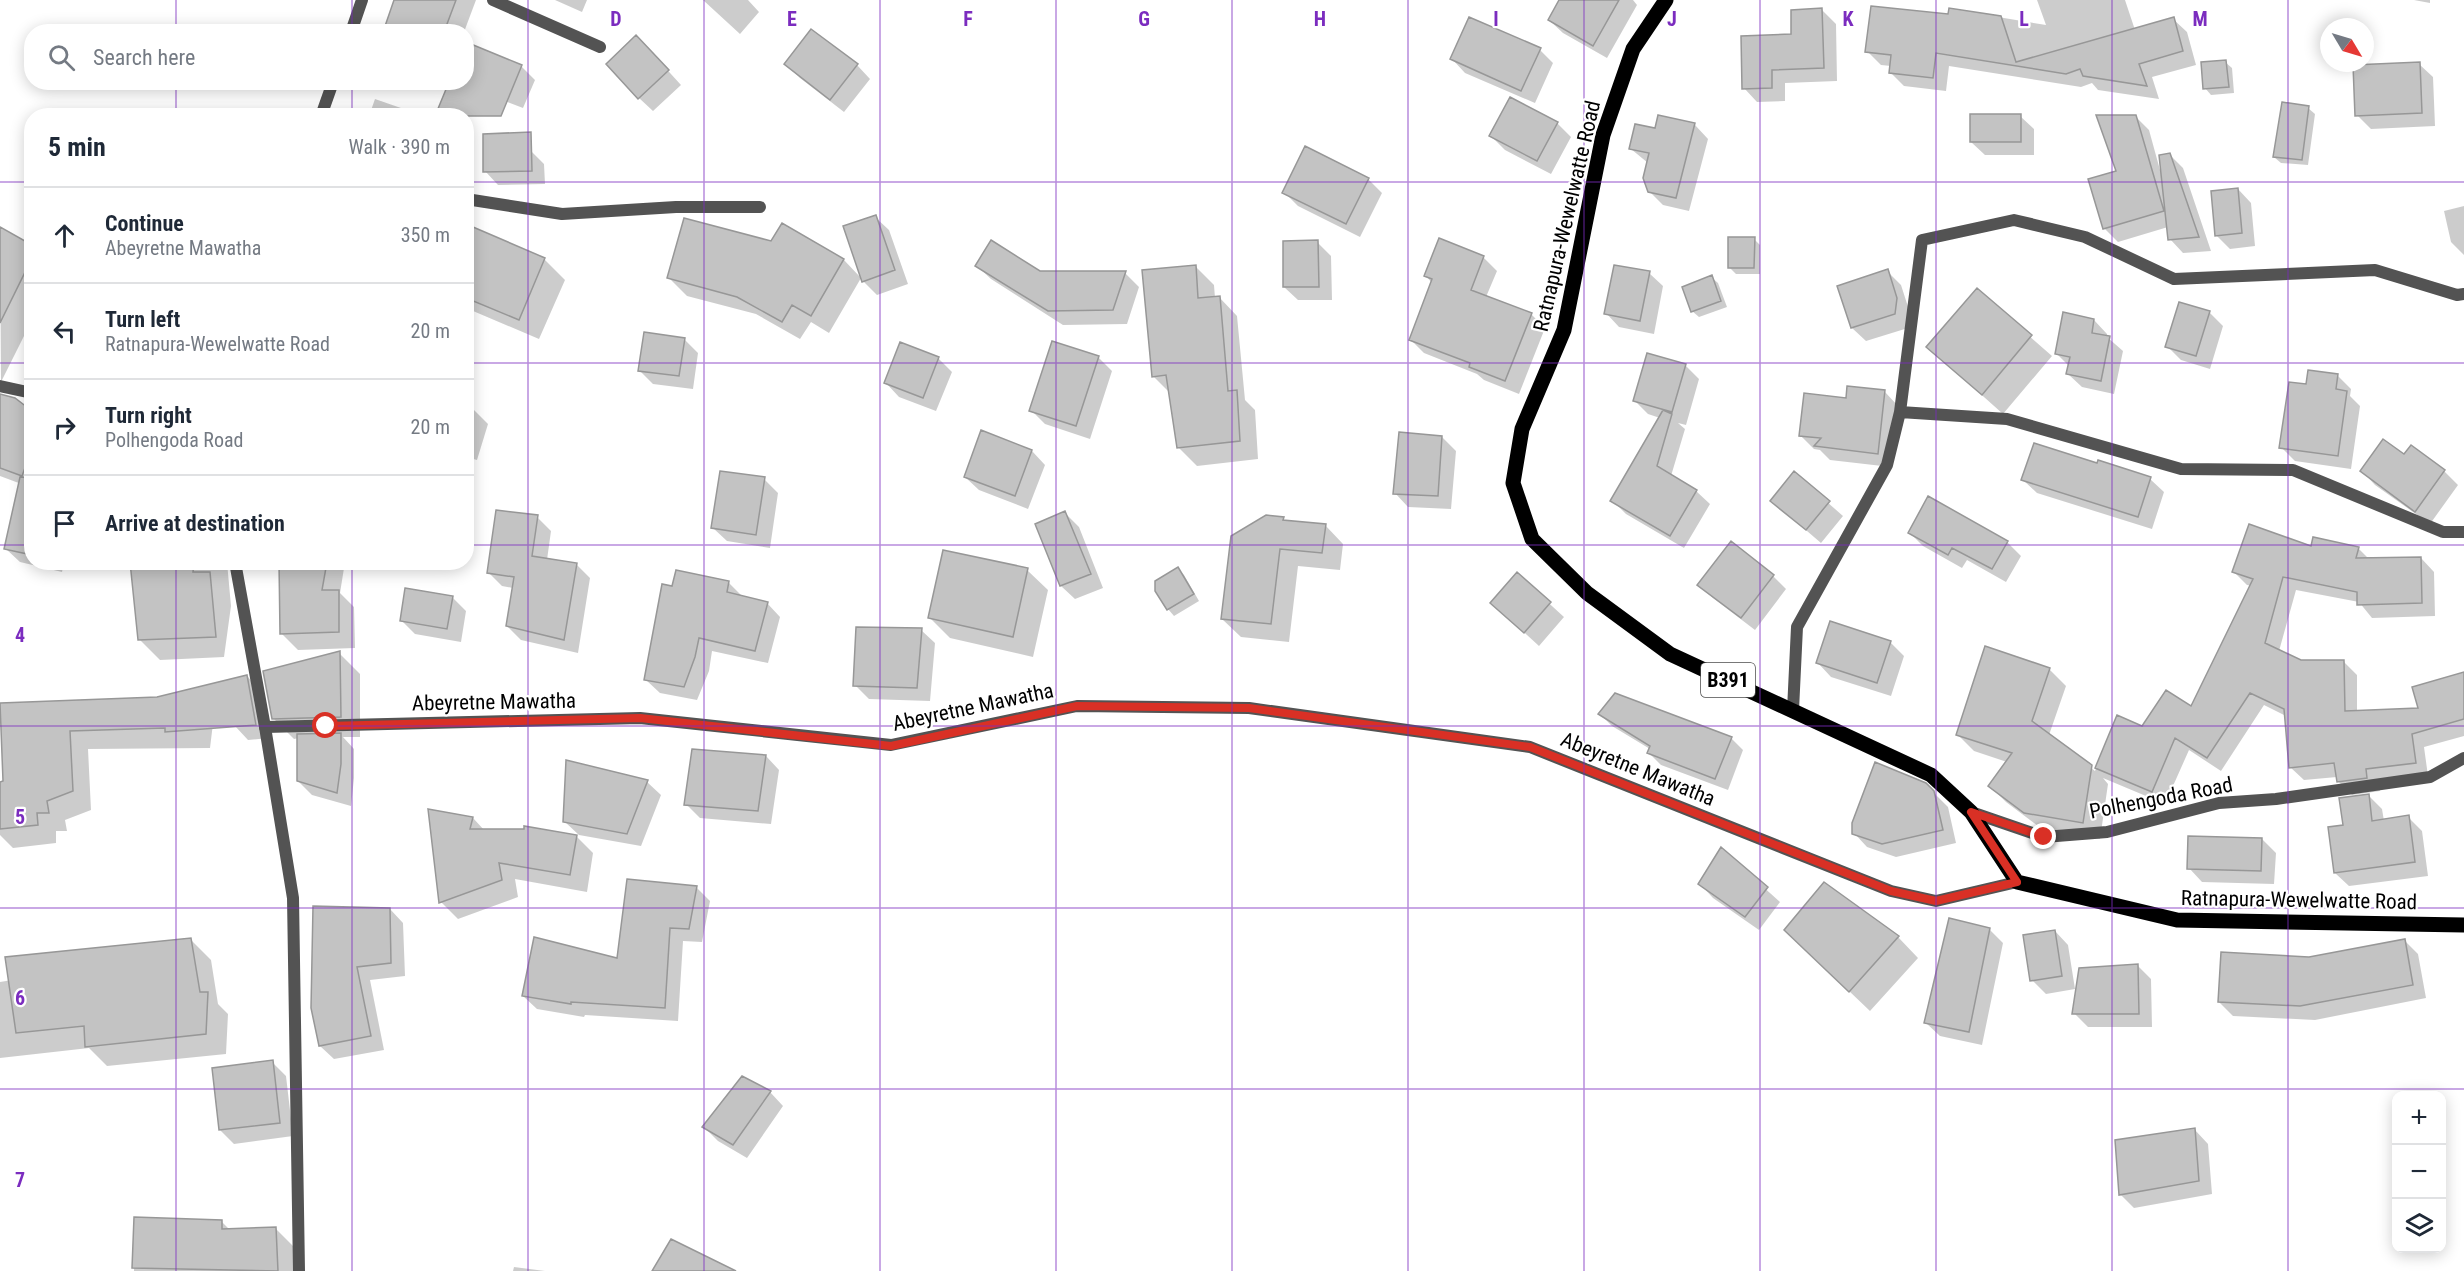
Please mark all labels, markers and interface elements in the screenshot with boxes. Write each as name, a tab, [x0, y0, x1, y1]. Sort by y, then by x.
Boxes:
text: D	[610, 7, 622, 31]
text: E	[787, 7, 797, 31]
text: F	[963, 7, 973, 31]
text: G	[1138, 7, 1150, 31]
text: H	[1314, 7, 1326, 31]
text: I	[1493, 7, 1499, 31]
text: J	[1667, 7, 1677, 31]
text: K	[1842, 7, 1854, 31]
text: L	[2019, 7, 2029, 31]
text: M	[2192, 7, 2208, 31]
north arrow	[2320, 18, 2374, 72]
search box	[24, 24, 474, 90]
icon: search	[45, 41, 78, 74]
text: Search here	[93, 45, 195, 70]
street label: Ratnapura-Wewelwatte Road	[1529, 98, 1605, 334]
text: 5 min	[48, 132, 106, 162]
text: Walk · 390 m	[349, 135, 450, 159]
text: Continue	[105, 211, 184, 236]
icon: ahead	[48, 219, 81, 252]
text: 350 m	[401, 223, 450, 247]
text: Abeyretne Mawatha	[105, 236, 261, 260]
text: Turn left	[105, 307, 180, 332]
icon: left	[48, 315, 81, 348]
text: 20 m	[411, 319, 450, 343]
text: Ratnapura-Wewelwatte Road	[105, 332, 330, 356]
text: Turn right	[105, 403, 192, 428]
icon: right	[48, 411, 81, 444]
text: 20 m	[411, 415, 450, 439]
text: Polhengoda Road	[105, 428, 243, 452]
icon: arrive	[48, 507, 81, 540]
text: Arrive at destination	[105, 511, 285, 536]
text: 4	[15, 623, 25, 647]
road number: B391	[1701, 663, 1755, 697]
street label: Abeyretne Mawatha	[890, 678, 1056, 736]
street label: Abeyretne Mawatha	[412, 689, 576, 715]
route start	[312, 712, 338, 738]
street label: Abeyretne Mawatha	[1557, 727, 1719, 811]
street label: Polhengoda Road	[2087, 772, 2235, 824]
text: 5	[15, 805, 25, 829]
route end	[2030, 823, 2056, 849]
street label: Ratnapura-Wewelwatte Road	[2181, 886, 2417, 914]
text: 6	[15, 986, 25, 1010]
map controls	[2392, 1091, 2446, 1253]
button: +	[2392, 1091, 2446, 1145]
button: −	[2392, 1145, 2446, 1199]
text: 7	[15, 1168, 25, 1192]
button: layers	[2392, 1199, 2446, 1253]

